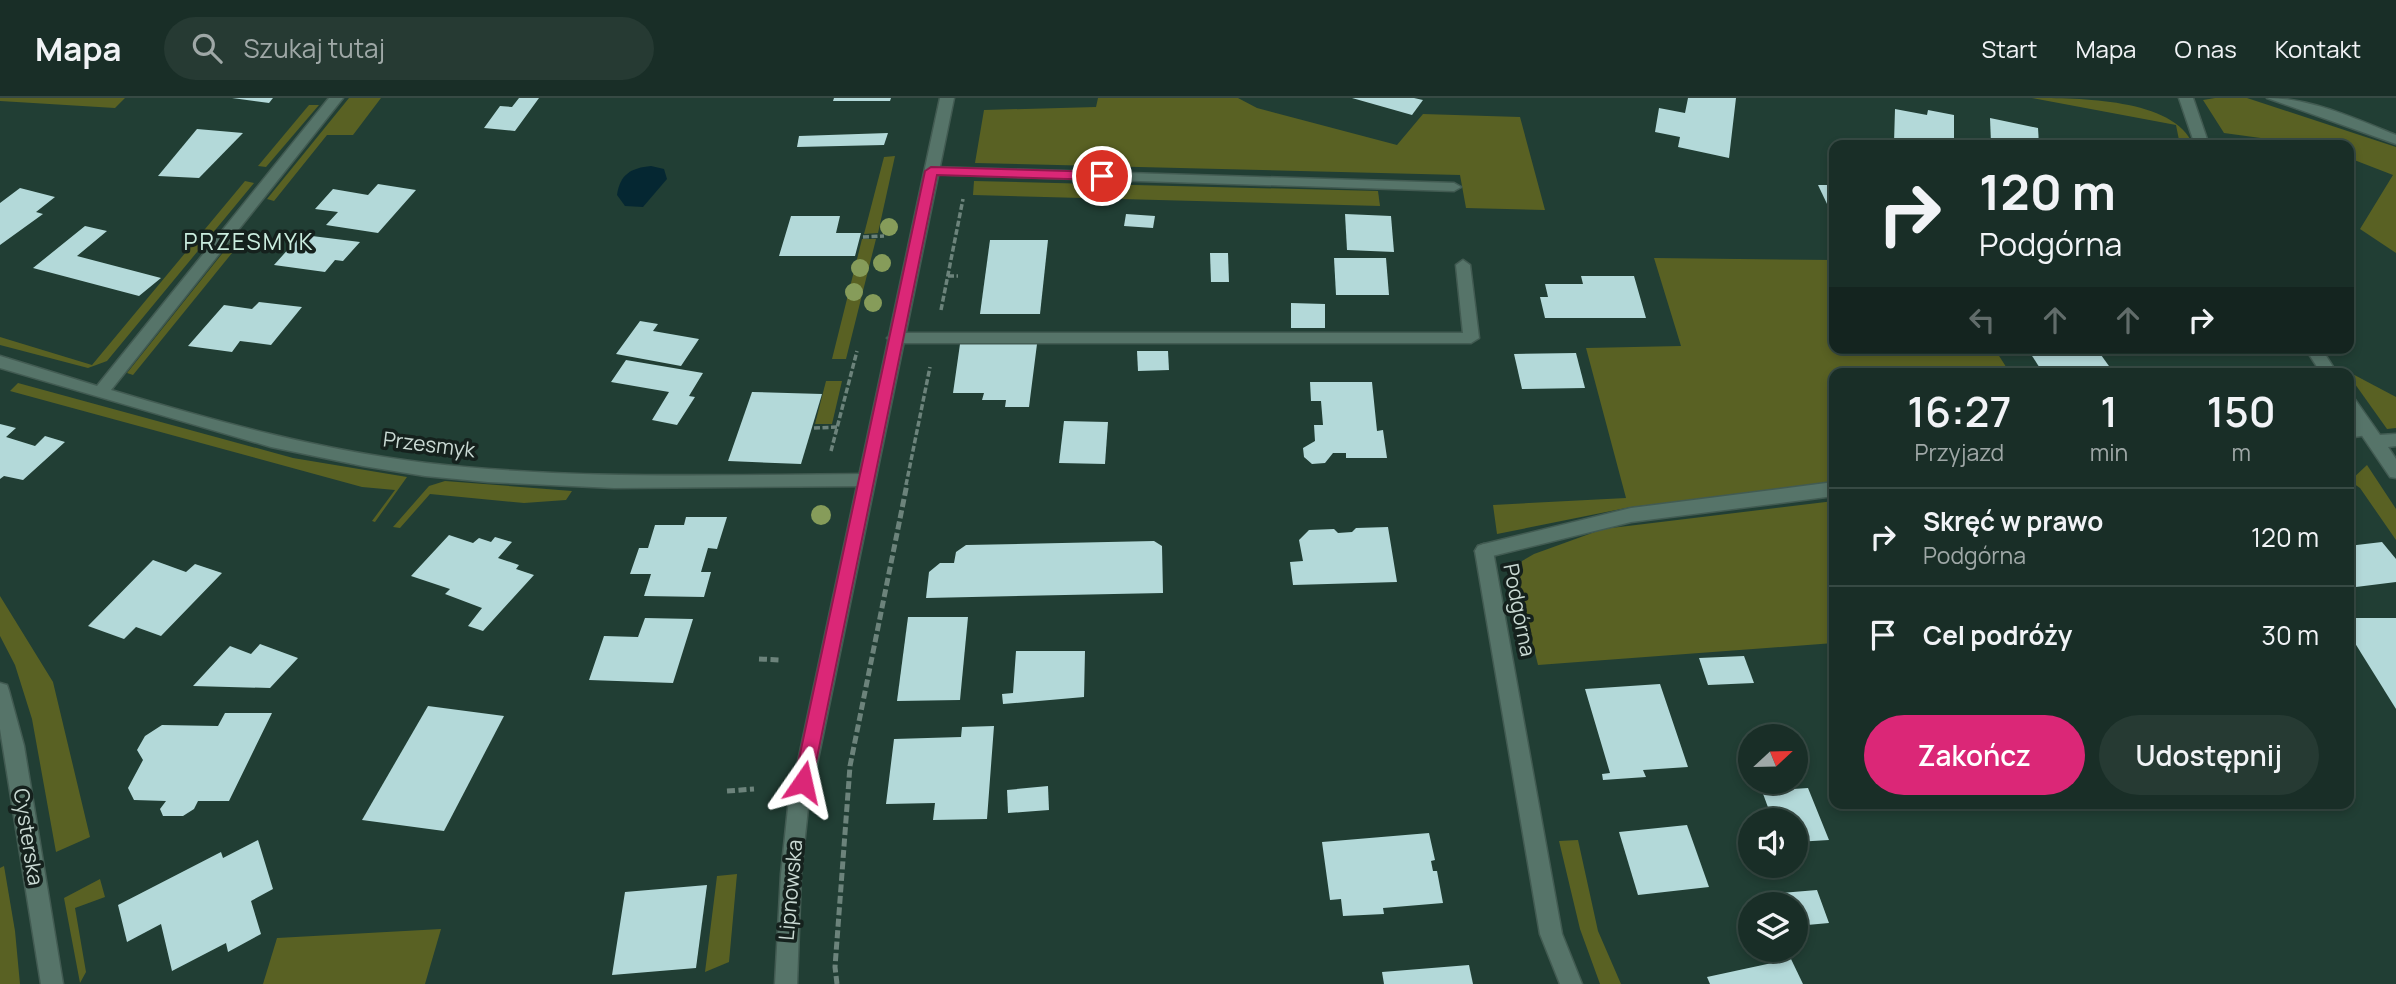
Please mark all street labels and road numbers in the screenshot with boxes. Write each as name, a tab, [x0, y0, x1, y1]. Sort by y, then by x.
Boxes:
street label: Przesmyk	[381, 424, 477, 464]
street label: Podgórna	[1497, 561, 1543, 659]
street label: Cysterska	[8, 786, 50, 887]
street label: Lipnowska	[772, 838, 808, 942]

